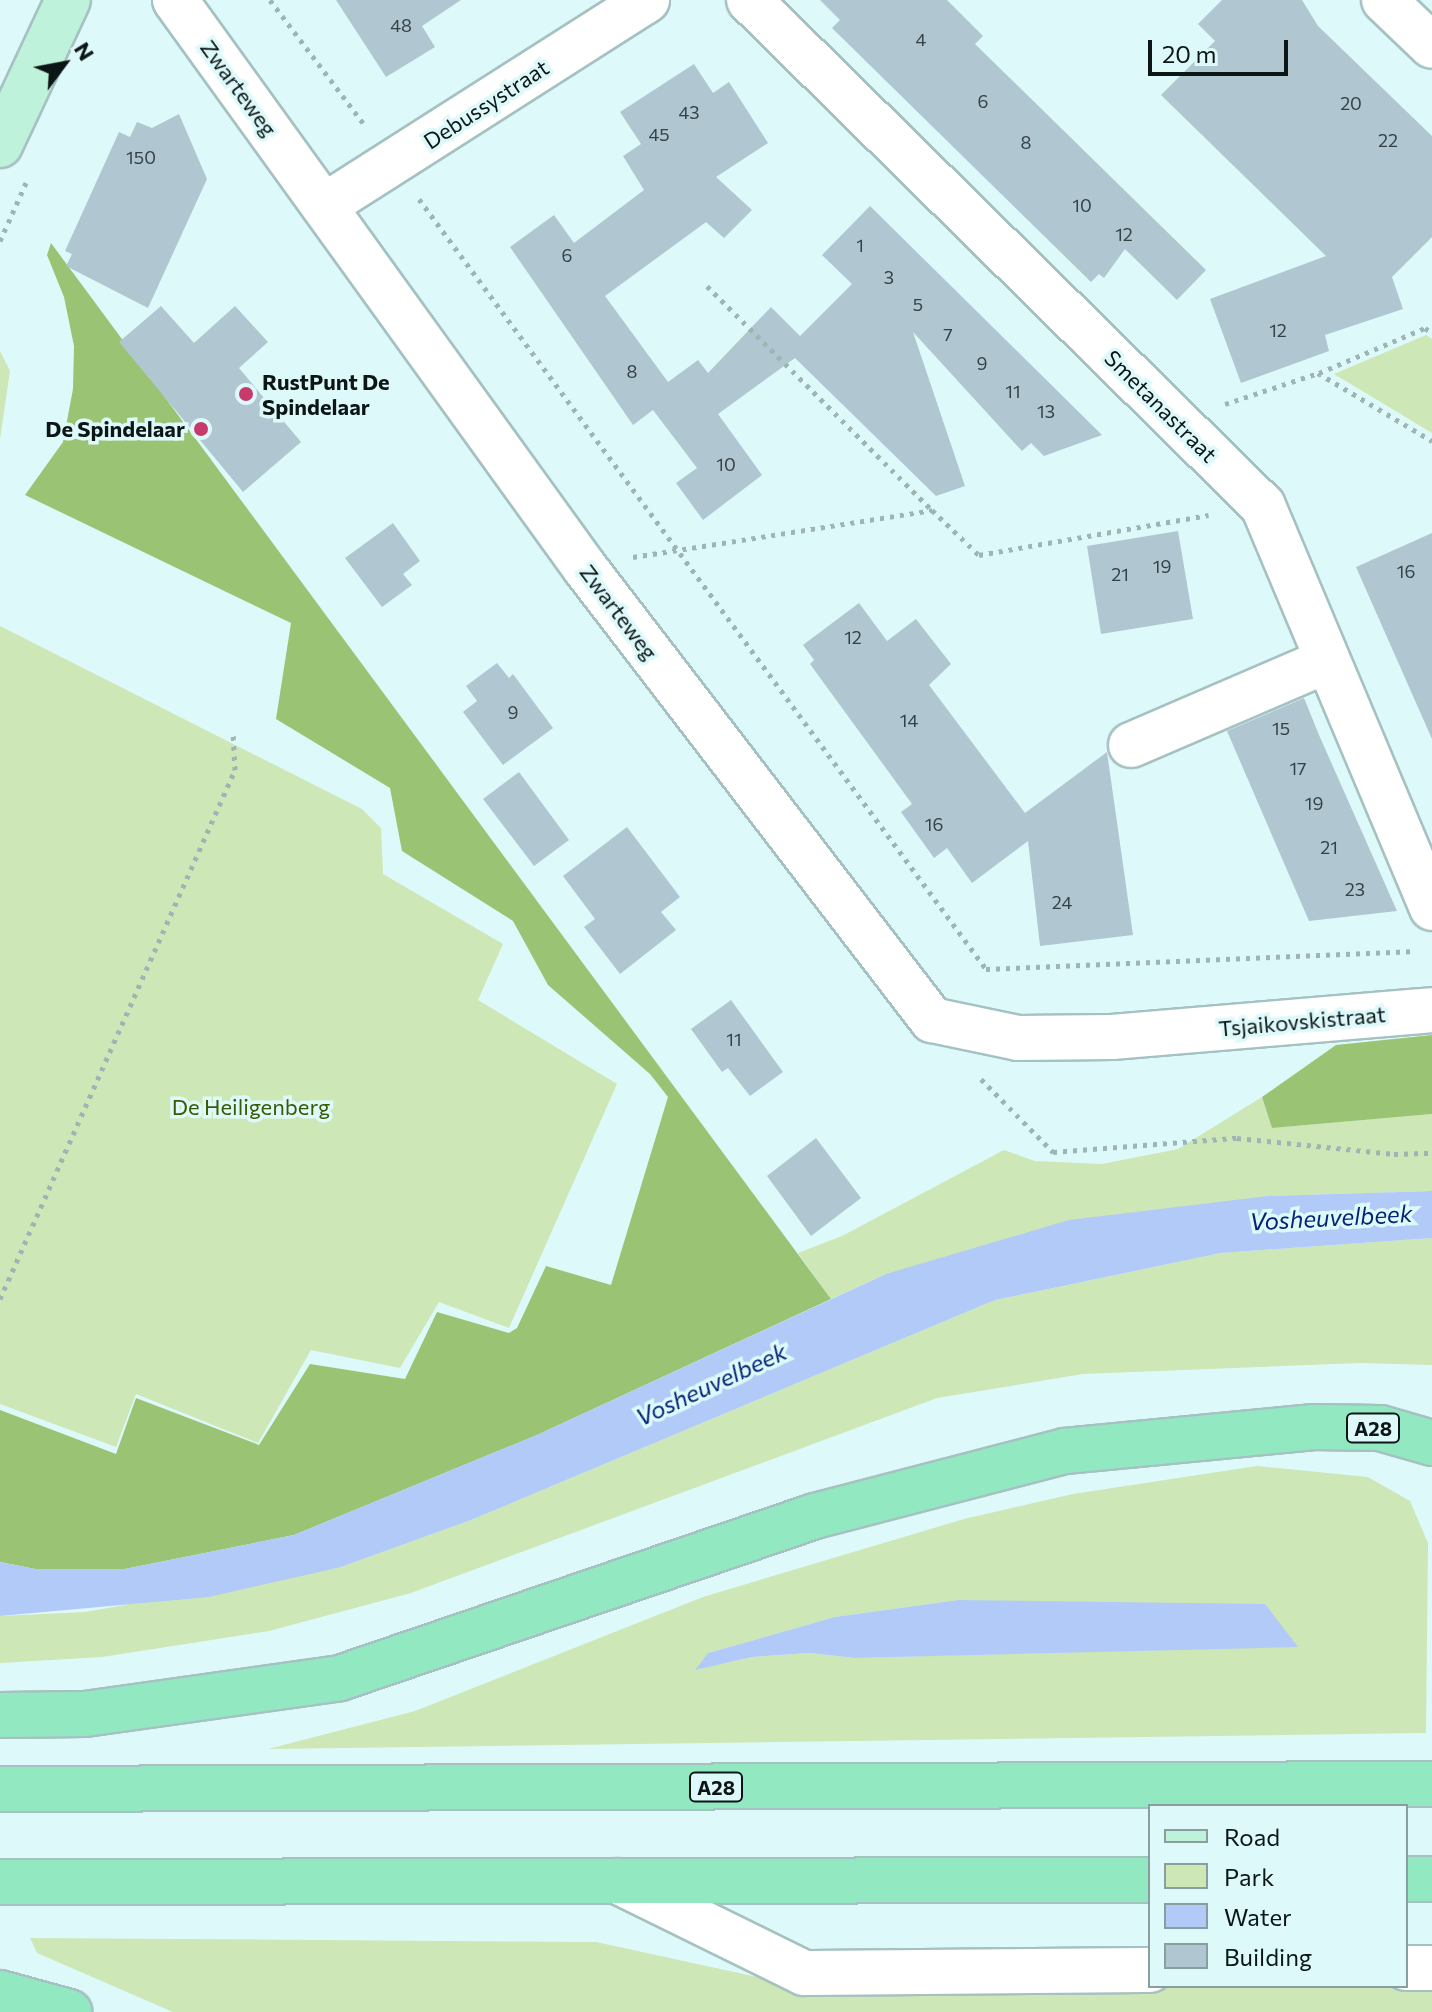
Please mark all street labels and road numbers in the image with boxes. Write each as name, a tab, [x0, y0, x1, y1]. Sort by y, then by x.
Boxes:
street label: Zwarteweg	[195, 35, 283, 141]
street label: Debussystraat	[419, 54, 553, 154]
street label: Smetanastraat	[1099, 344, 1223, 468]
street label: Zwarteweg	[575, 559, 663, 665]
street label: Tsjaikovskistraat	[1217, 1001, 1387, 1041]
road number: A28	[1345, 1412, 1401, 1444]
road number: A28	[688, 1771, 744, 1803]

